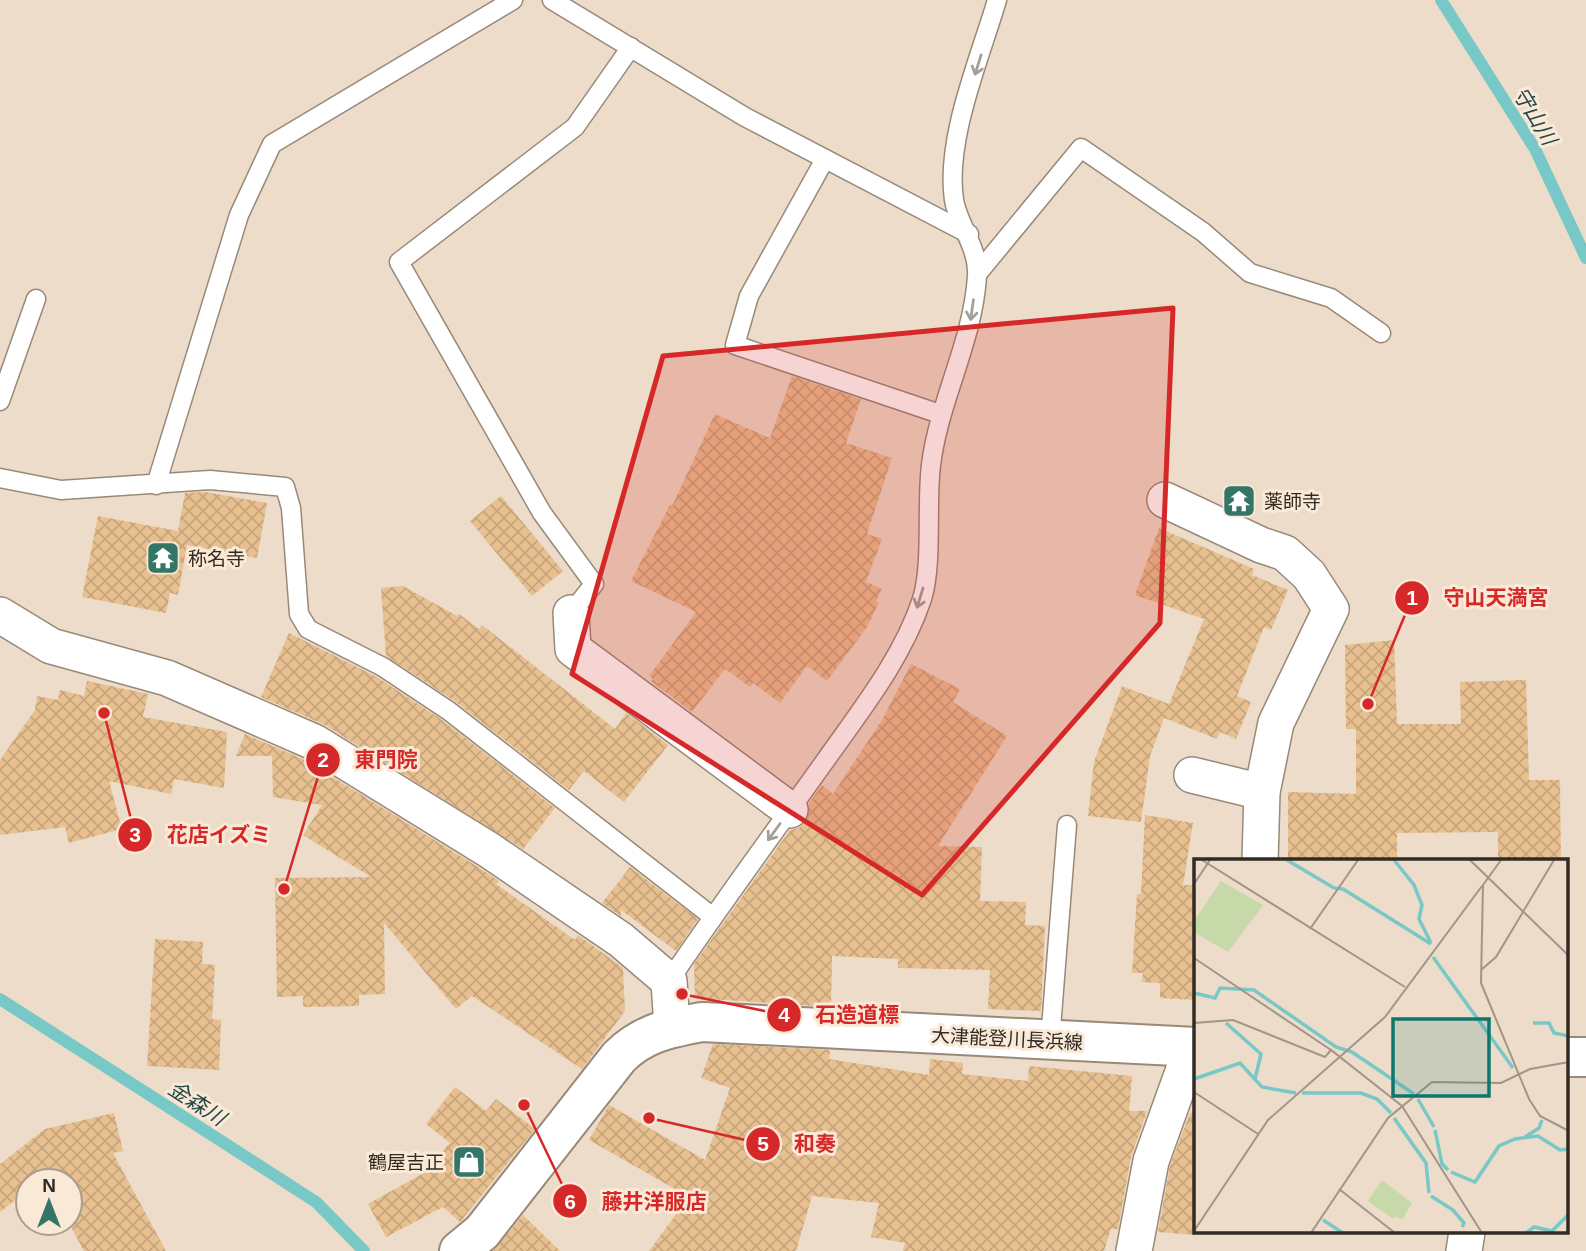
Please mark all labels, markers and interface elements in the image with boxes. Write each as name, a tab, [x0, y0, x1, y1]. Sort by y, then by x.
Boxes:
one-way arrow	[970, 54, 983, 76]
water label: 守山川	[1509, 83, 1562, 151]
one-way arrow	[966, 298, 979, 321]
temple icon: 薬師寺	[1220, 482, 1258, 520]
place label: 薬師寺	[1264, 491, 1321, 512]
temple icon: 称名寺	[144, 539, 182, 577]
place label: 称名寺	[188, 548, 245, 569]
callout: 守山天満宮	[1395, 577, 1563, 619]
text: 1	[1406, 586, 1418, 609]
text: 守山天満宮	[1444, 586, 1549, 609]
one-way arrow	[913, 587, 925, 609]
callout: 東門院	[305, 739, 431, 781]
text: 2	[317, 748, 329, 771]
text: 東門院	[355, 748, 418, 771]
callout: 花店イズミ	[118, 814, 286, 856]
one-way arrow	[767, 822, 781, 841]
text: 3	[129, 823, 141, 846]
text: 花店イズミ	[167, 823, 271, 846]
inset map	[1194, 859, 1568, 1234]
callout: 石造道標	[766, 994, 913, 1036]
text: 4	[778, 1003, 790, 1026]
text: 石造道標	[815, 1003, 899, 1026]
street label: 大津能登川長浜線	[931, 1025, 1083, 1053]
water label: 金森川	[164, 1076, 231, 1131]
callout: 和奏	[745, 1123, 850, 1165]
text: 5	[757, 1132, 769, 1155]
text: 和奏	[794, 1132, 836, 1155]
shop icon: 鶴屋吉正	[450, 1143, 488, 1181]
place label: 鶴屋吉正	[368, 1152, 444, 1173]
north arrow	[14, 1167, 84, 1237]
text: N	[42, 1175, 56, 1196]
callout: 藤井洋服店	[552, 1180, 720, 1222]
text: 6	[564, 1190, 576, 1213]
text: 藤井洋服店	[602, 1190, 707, 1213]

